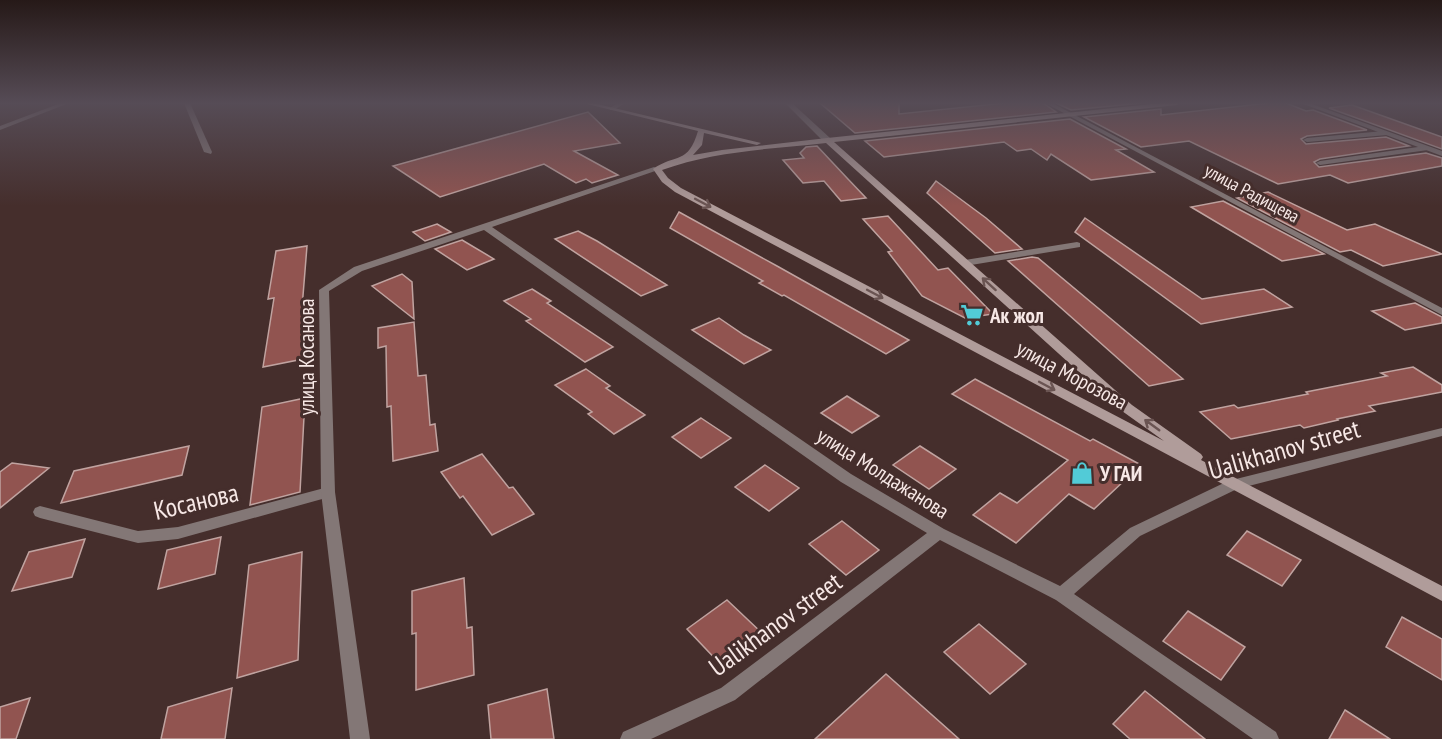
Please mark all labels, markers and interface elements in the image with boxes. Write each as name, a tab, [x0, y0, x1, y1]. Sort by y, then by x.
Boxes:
street label: улица Радищева	[1201, 158, 1303, 228]
one-way arrow	[694, 197, 711, 209]
one-way arrow	[982, 277, 997, 291]
one-way arrow	[866, 289, 884, 301]
street label: улица Косанова	[293, 299, 320, 415]
supermarket icon: Ак жол	[959, 302, 985, 328]
place label: Ак жол	[989, 302, 1044, 329]
street label: улица Морозова	[1012, 335, 1132, 415]
one-way arrow	[1038, 381, 1056, 392]
street label: Ualikhanov street	[1204, 412, 1364, 486]
one-way arrow	[1144, 419, 1160, 432]
street label: улица Молдажанова	[812, 422, 954, 524]
shop icon: У ГАИ	[1069, 460, 1095, 486]
place label: У ГАИ	[1099, 460, 1142, 487]
street label: Косанова	[150, 475, 242, 527]
street label: Ualikhanov street	[702, 565, 848, 683]

